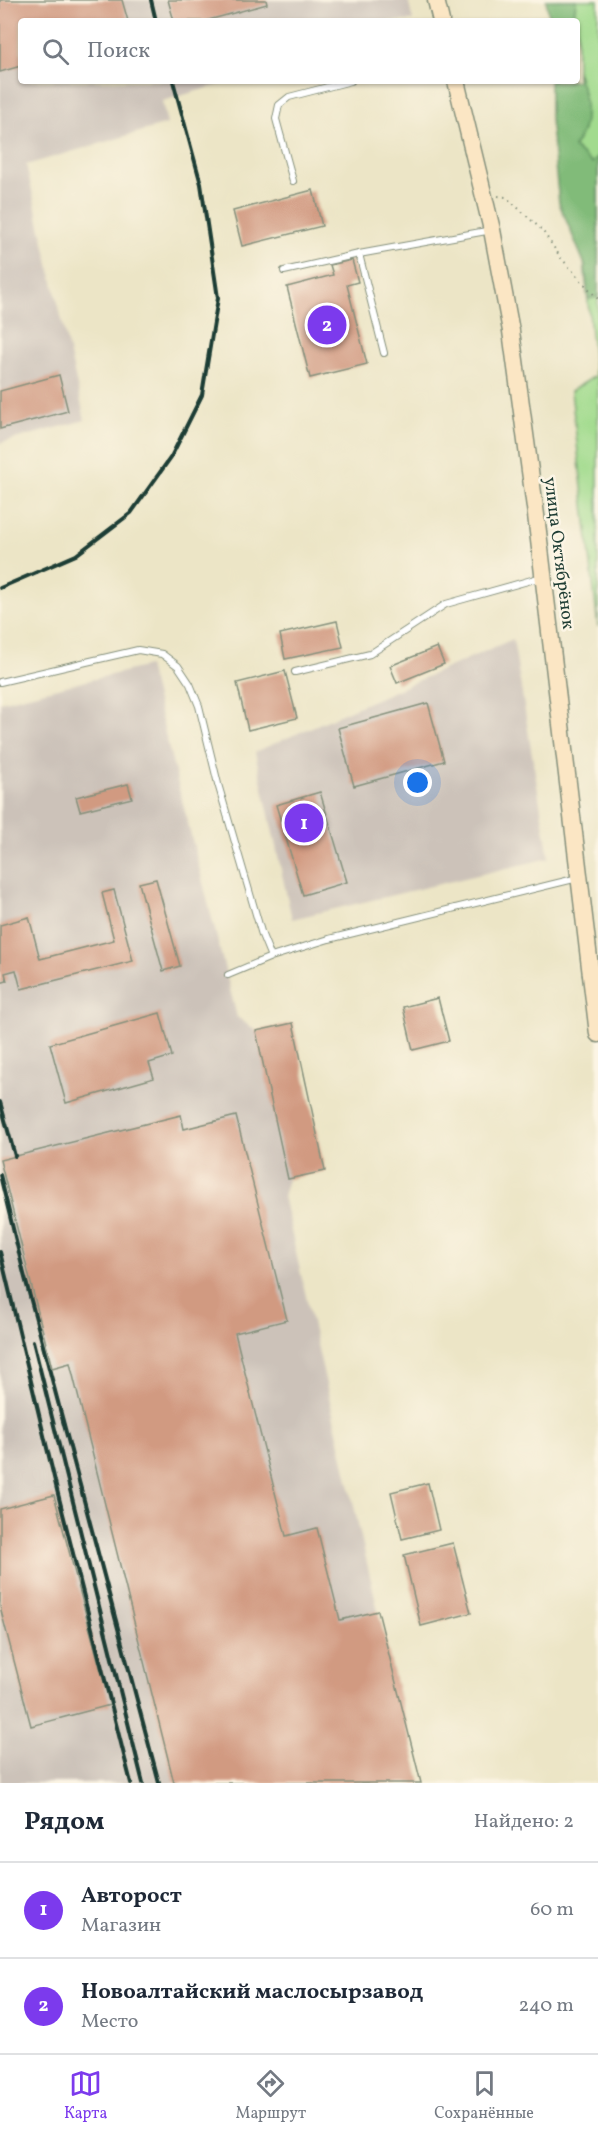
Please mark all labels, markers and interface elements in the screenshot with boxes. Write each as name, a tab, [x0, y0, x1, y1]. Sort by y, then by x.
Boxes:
search box	[18, 18, 580, 84]
icon: search	[39, 35, 72, 68]
text: Поиск	[87, 36, 150, 67]
pin: 2	[308, 302, 346, 348]
street label: улица Октябрёнок	[537, 476, 580, 631]
your location	[403, 768, 432, 797]
pin: 1	[284, 800, 324, 846]
text: Рядом	[24, 1804, 104, 1840]
text: Найдено: 2	[474, 1808, 574, 1836]
text: Авторост	[81, 1881, 182, 1912]
text: 1	[39, 1896, 48, 1924]
text: 60 m	[530, 1896, 574, 1924]
text: Магазин	[81, 1912, 161, 1940]
text: Новоалтайский маслосырзавод	[81, 1977, 423, 2008]
text: 2	[38, 1992, 49, 2020]
text: 240 m	[519, 1992, 574, 2020]
text: Место	[81, 2008, 138, 2036]
tab: Карта	[64, 2067, 107, 2125]
tab: Маршрут	[235, 2067, 306, 2125]
tab: Сохранённые	[434, 2067, 534, 2125]

